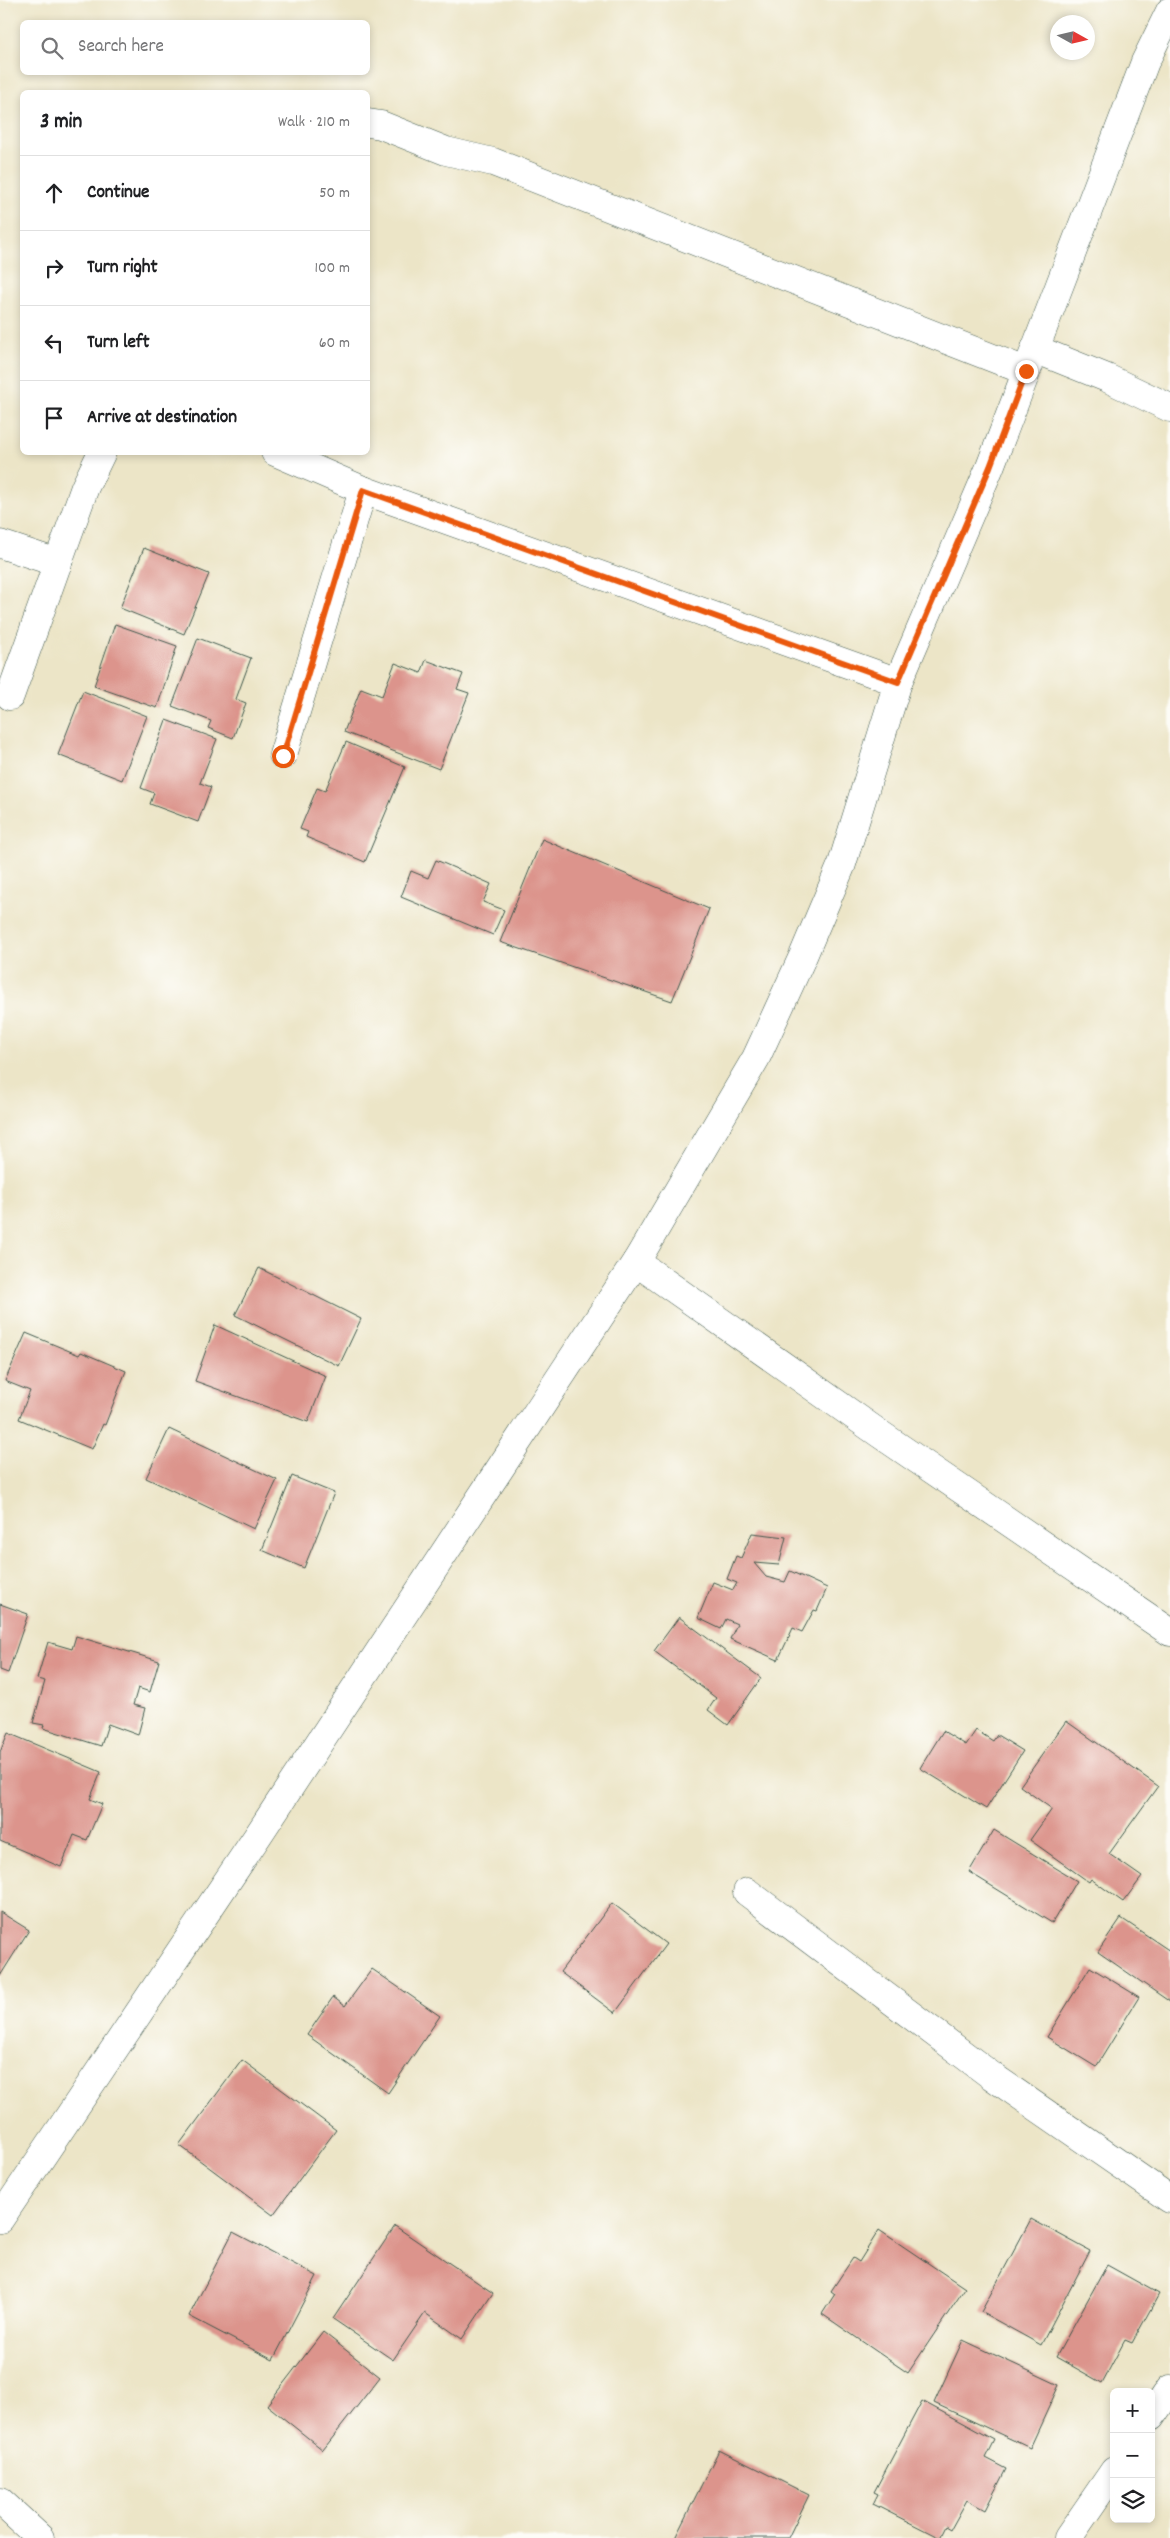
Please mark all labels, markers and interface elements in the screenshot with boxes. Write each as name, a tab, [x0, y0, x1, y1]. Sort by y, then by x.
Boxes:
north arrow	[1050, 15, 1095, 60]
search box	[20, 20, 370, 75]
icon: search	[38, 34, 66, 62]
text: Search here	[78, 34, 164, 61]
text: 3 min	[40, 108, 82, 138]
text: Walk · 210 m	[278, 111, 350, 134]
icon: ahead	[40, 179, 68, 207]
text: Continue	[87, 180, 149, 207]
text: 50 m	[319, 182, 350, 205]
icon: right	[40, 254, 68, 282]
text: Turn right	[87, 255, 158, 282]
text: 100 m	[314, 257, 350, 280]
icon: left	[40, 329, 68, 357]
text: Turn left	[87, 330, 150, 357]
text: 60 m	[319, 332, 350, 355]
route end	[1015, 360, 1038, 383]
icon: arrive	[40, 404, 68, 432]
text: Arrive at destination	[87, 405, 237, 432]
route start	[272, 745, 295, 768]
map controls	[1110, 2388, 1155, 2523]
button: +	[1110, 2388, 1155, 2433]
button: −	[1110, 2433, 1155, 2478]
button: layers	[1110, 2478, 1155, 2523]

